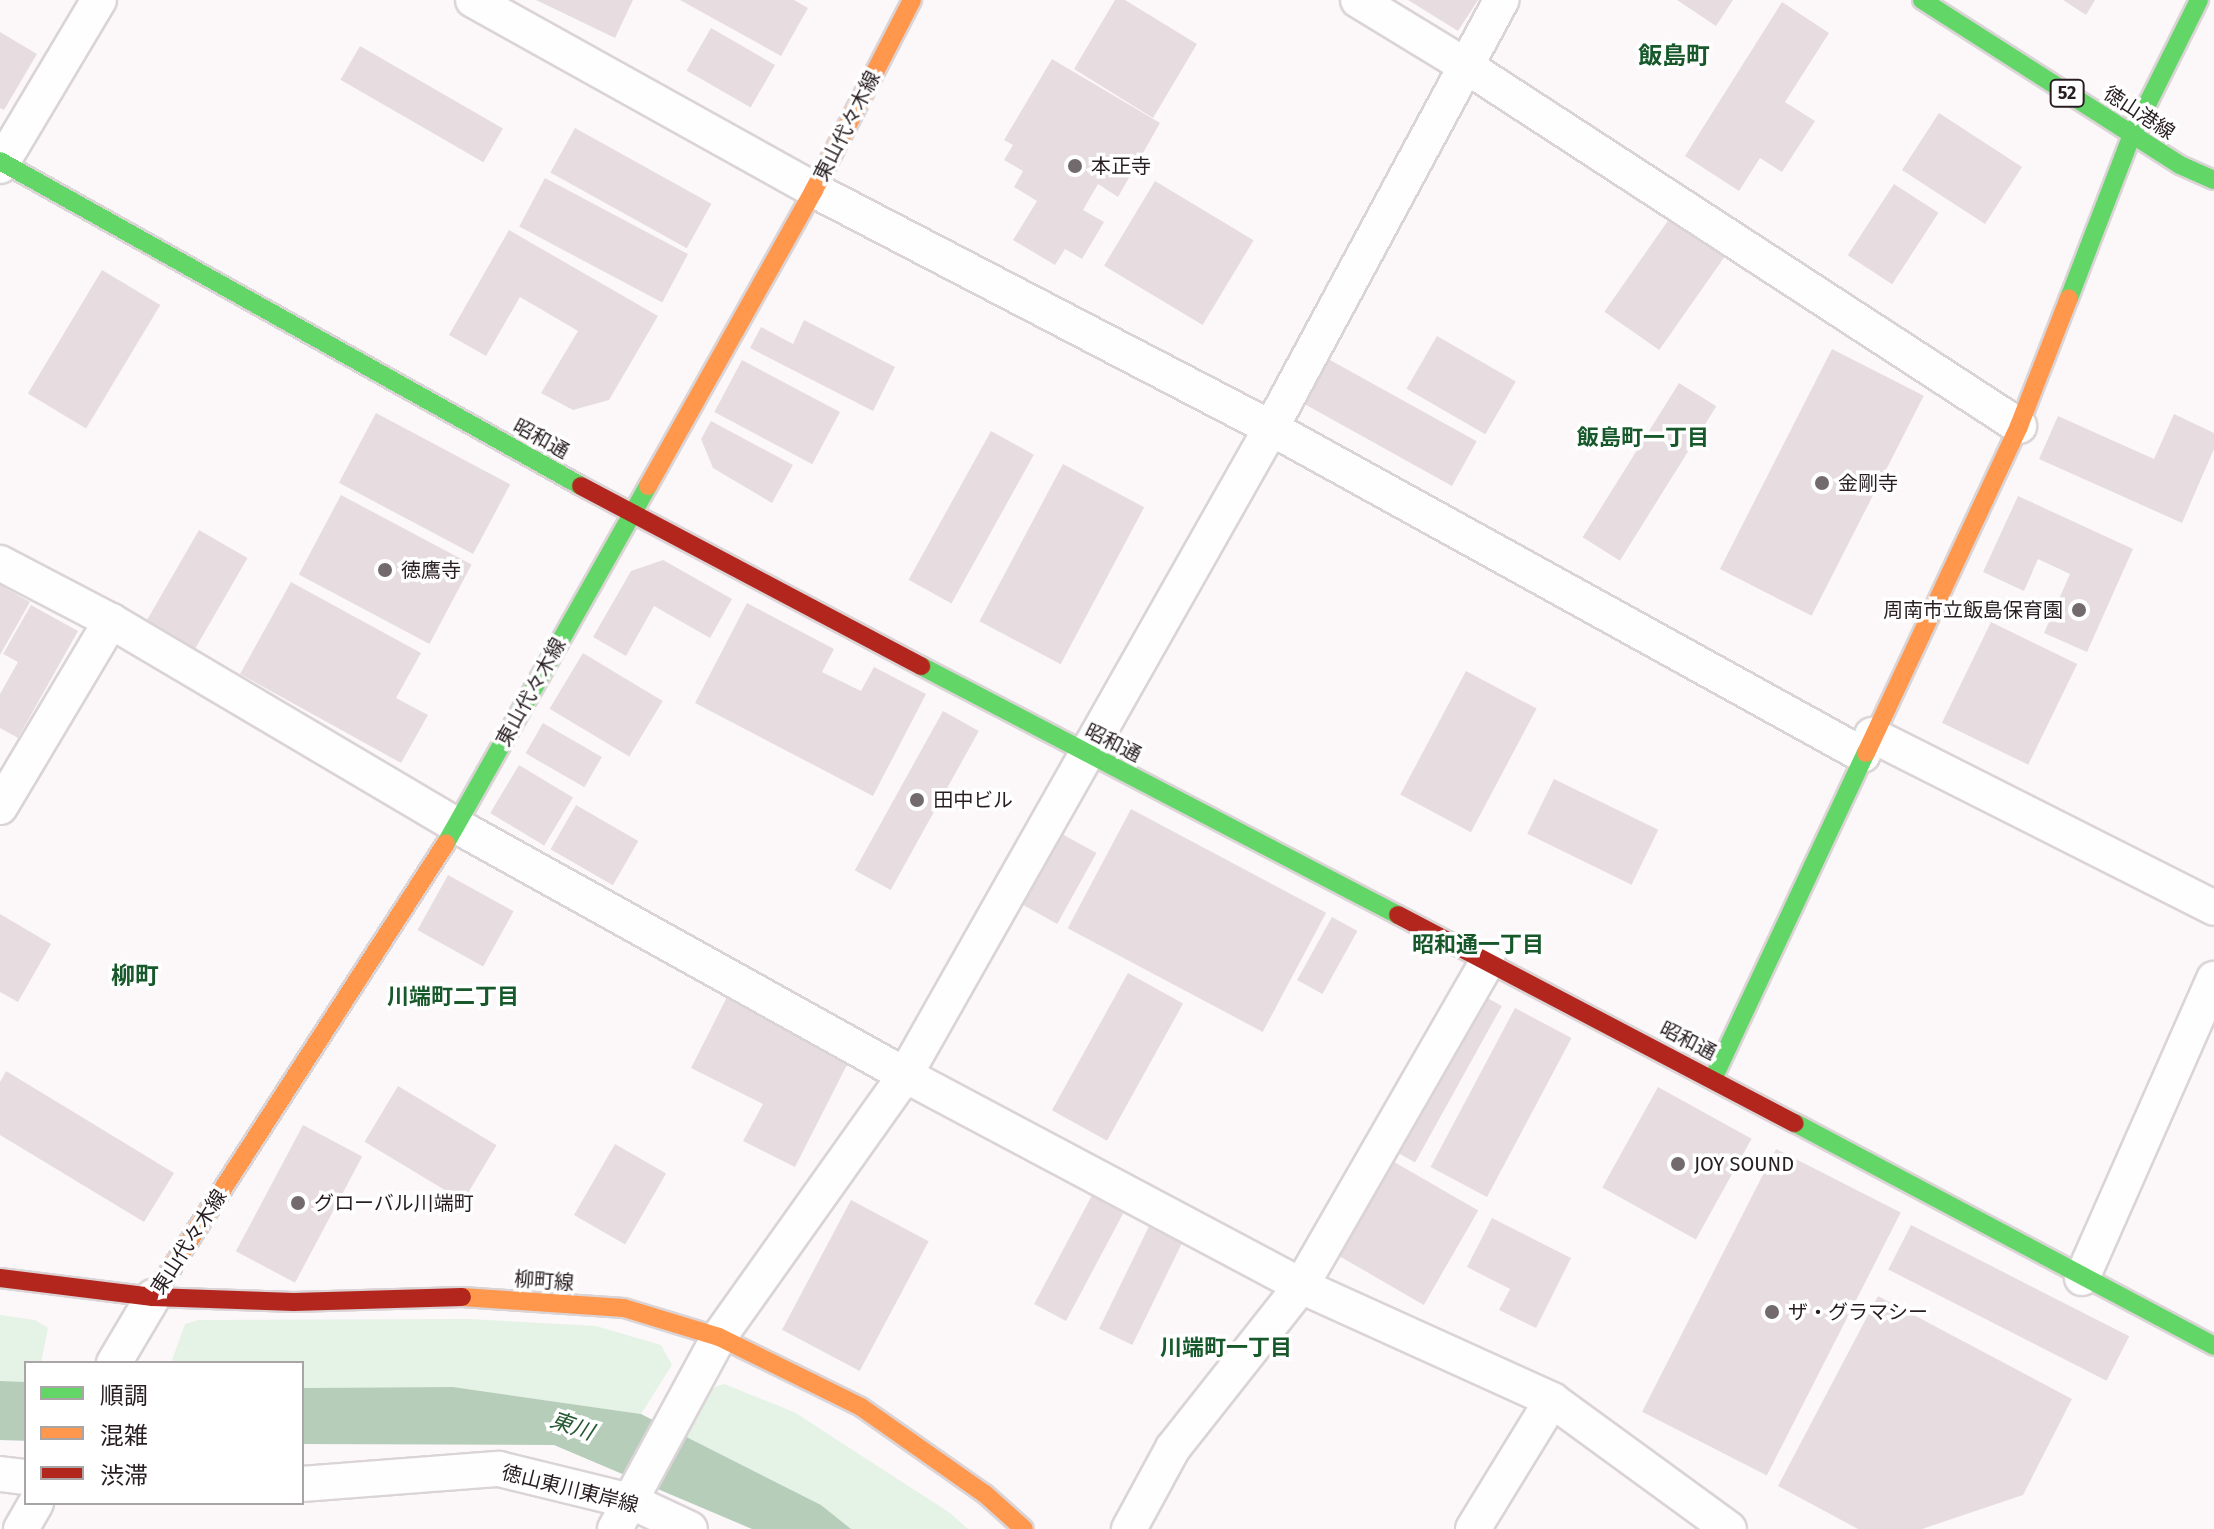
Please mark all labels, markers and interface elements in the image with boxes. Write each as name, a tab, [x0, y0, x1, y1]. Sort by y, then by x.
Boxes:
district label: 飯島町	[1638, 43, 1710, 71]
street label: 東山代々木線	[809, 67, 885, 185]
road number: 52	[2049, 79, 2085, 107]
street label: 徳山港線	[2099, 81, 2179, 145]
place label: 本正寺	[1091, 154, 1151, 178]
marker: 本正寺	[1066, 157, 1084, 175]
street label: 昭和通	[509, 414, 573, 464]
district label: 飯島町一丁目	[1577, 425, 1709, 451]
place label: 金剛寺	[1838, 471, 1898, 495]
marker: 金剛寺	[1813, 474, 1831, 492]
place label: 徳鷹寺	[401, 558, 461, 582]
marker: 徳鷹寺	[376, 561, 394, 579]
place label: 周南市立飯島保育園	[1883, 598, 2063, 622]
marker: 周南市立飯島保育園	[2070, 601, 2088, 619]
street label: 東山代々木線	[491, 634, 571, 750]
street label: 昭和通	[1081, 719, 1145, 767]
place label: 田中ビル	[933, 788, 1013, 812]
marker: 田中ビル	[908, 791, 926, 809]
district label: 昭和通一丁目	[1412, 932, 1544, 958]
district label: 柳町	[111, 963, 159, 991]
district label: 川端町二丁目	[387, 984, 519, 1010]
street label: 昭和通	[1656, 1017, 1720, 1065]
place label: JOY SOUND	[1694, 1152, 1794, 1176]
marker: JOY SOUND	[1669, 1155, 1687, 1173]
street label: 東山代々木線	[146, 1185, 232, 1299]
place label: グローバル川端町	[314, 1191, 474, 1215]
marker: グローバル川端町	[289, 1194, 307, 1212]
street label: 柳町線	[513, 1267, 575, 1295]
place label: ザ・グラマシー	[1788, 1300, 1928, 1324]
marker: ザ・グラマシー	[1763, 1303, 1781, 1321]
district label: 川端町一丁目	[1160, 1335, 1292, 1361]
legend	[24, 1361, 304, 1505]
text: 順調	[100, 1382, 148, 1410]
water label: 東川	[547, 1406, 597, 1446]
text: 混雑	[100, 1422, 148, 1450]
street label: 徳山東川東岸線	[499, 1460, 641, 1518]
text: 渋滞	[100, 1462, 148, 1490]

